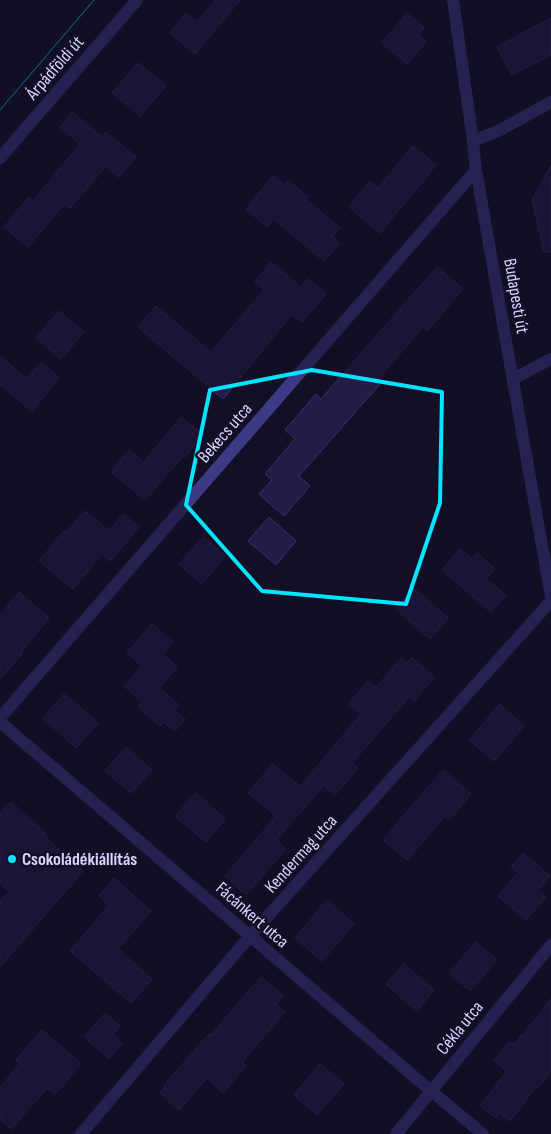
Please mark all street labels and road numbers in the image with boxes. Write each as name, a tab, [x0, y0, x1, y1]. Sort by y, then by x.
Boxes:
street label: Árpádföldi út	[21, 32, 89, 105]
street label: Budapesti út	[499, 257, 533, 336]
street label: Bekecs utca	[193, 399, 257, 467]
street label: Kendermag utca	[260, 811, 342, 897]
street label: Fácánkert utca	[211, 878, 293, 952]
street label: Cékla utca	[432, 997, 488, 1059]

